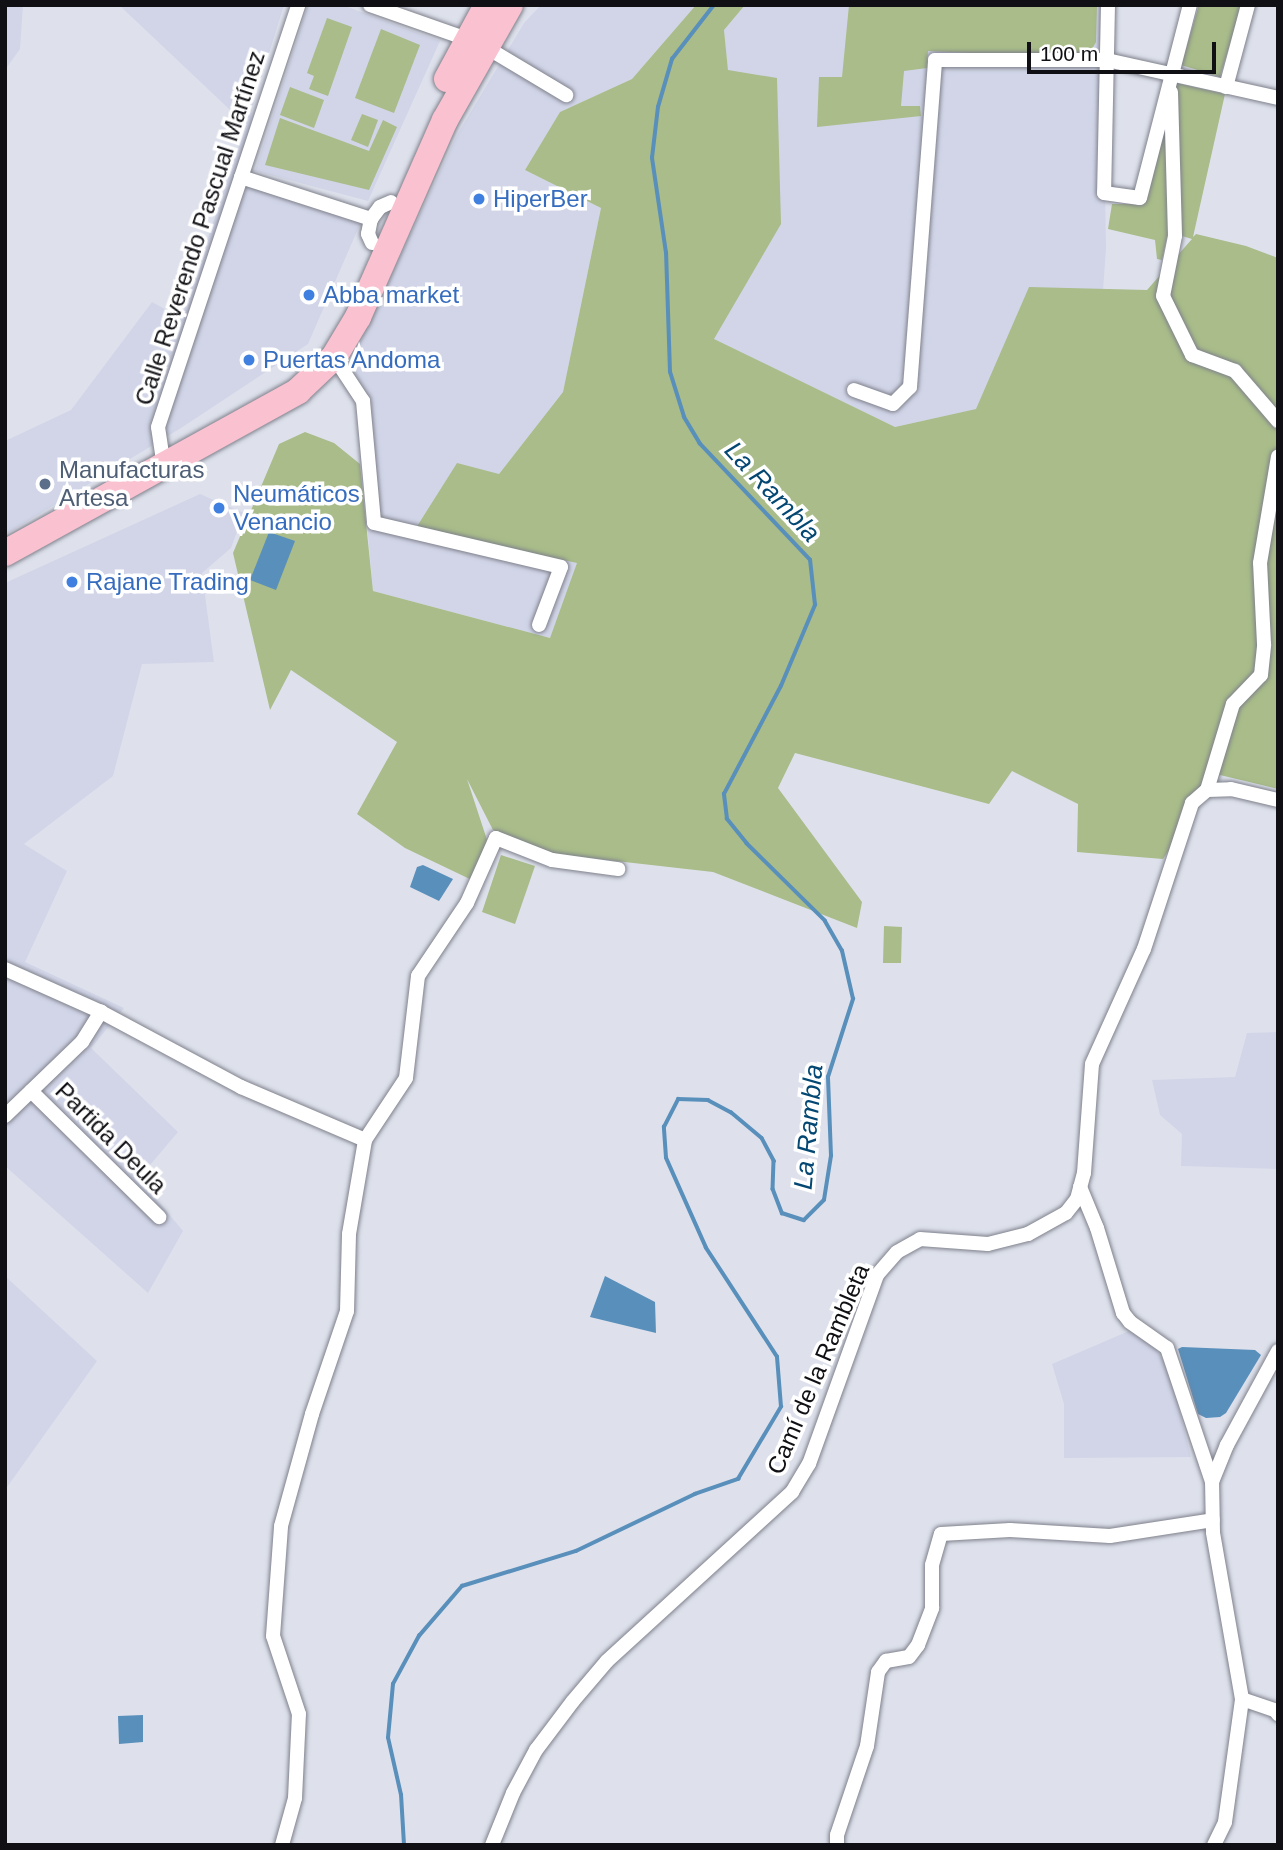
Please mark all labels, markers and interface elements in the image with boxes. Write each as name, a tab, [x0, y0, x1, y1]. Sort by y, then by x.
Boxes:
scale bar	[1031, 28, 1220, 72]
text: 100 m	[1040, 42, 1098, 65]
street label: Calle Reverendo Pascual Martínez	[129, 47, 271, 409]
place label: HiperBer	[493, 185, 588, 213]
marker: HiperBer	[471, 191, 487, 207]
place label: Abba market	[323, 281, 459, 309]
marker: Abba market	[301, 287, 317, 303]
place label: Puertas Andoma	[263, 346, 442, 374]
marker: Puertas Andoma	[241, 352, 257, 368]
water label: La Rambla	[718, 435, 826, 549]
place label: Manufacturas Artesa	[59, 456, 204, 512]
marker: Manufacturas Artesa	[37, 476, 53, 492]
place label: Neumáticos Venancio	[233, 480, 360, 536]
marker: Neumáticos Venancio	[211, 500, 227, 516]
place label: Rajane Trading	[86, 568, 249, 596]
marker: Rajane Trading	[64, 574, 80, 590]
water label: La Rambla	[788, 1063, 830, 1191]
street label: Partida Deula	[49, 1076, 173, 1200]
street label: Camí de la Rambleta	[761, 1260, 875, 1478]

